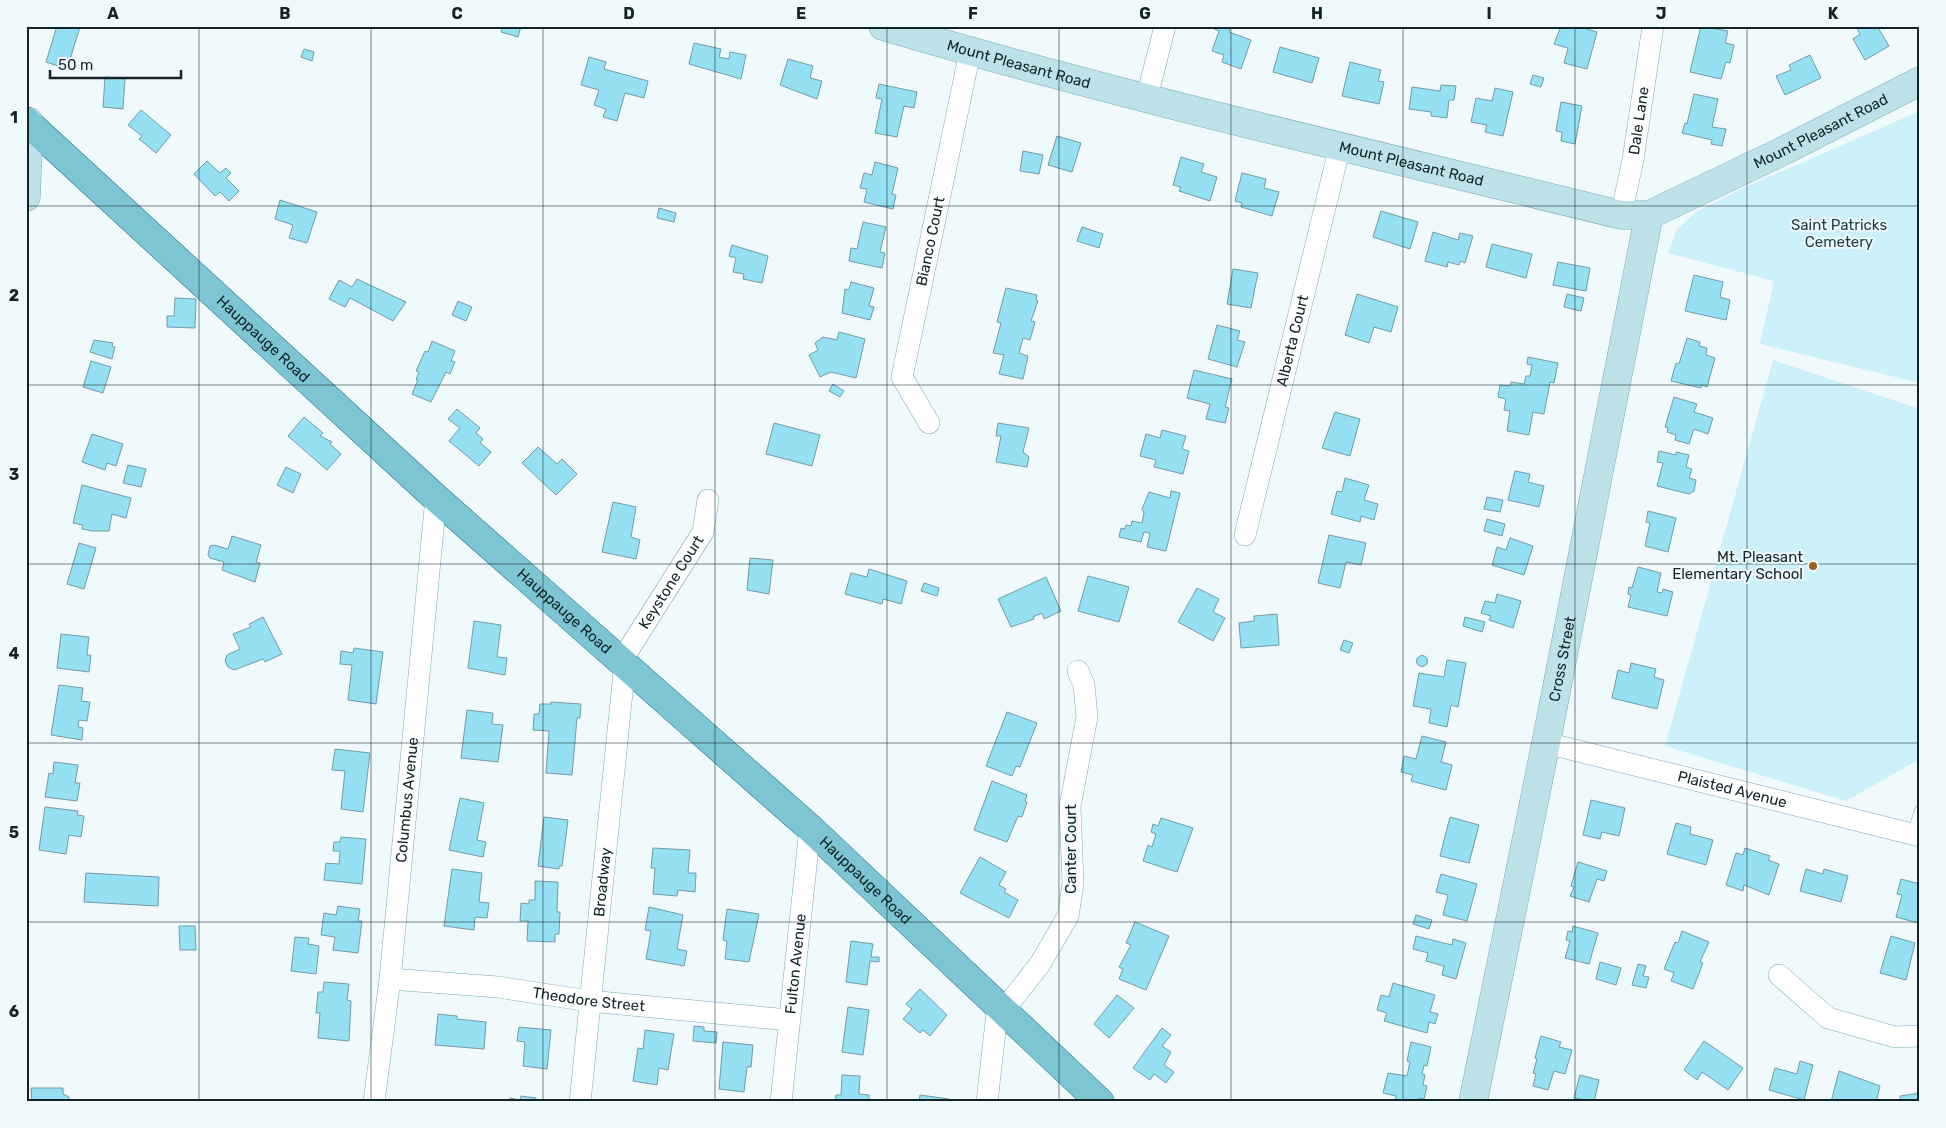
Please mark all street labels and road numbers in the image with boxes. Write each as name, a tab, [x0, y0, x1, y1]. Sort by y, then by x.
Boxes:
street label: Mount Pleasant Road	[945, 36, 1092, 92]
street label: Dale Lane	[1625, 85, 1653, 156]
street label: Mount Pleasant Road	[1751, 90, 1891, 173]
street label: Mount Pleasant Road	[1337, 138, 1486, 190]
street label: Bianco Court	[912, 195, 949, 288]
street label: Hauppauge Road	[213, 292, 313, 386]
street label: Alberta Court	[1273, 293, 1312, 388]
street label: Keystone Court	[635, 532, 708, 632]
street label: Hauppauge Road	[513, 565, 615, 658]
street label: Cross Street	[1545, 615, 1580, 703]
street label: Columbus Avenue	[392, 736, 422, 863]
street label: Plaisted Avenue	[1676, 767, 1789, 812]
street label: Canter Court	[1062, 804, 1080, 894]
street label: Hauppauge Road	[816, 833, 915, 928]
street label: Broadway	[590, 847, 615, 918]
street label: Fulton Avenue	[781, 913, 810, 1015]
street label: Theodore Street	[531, 983, 646, 1015]

